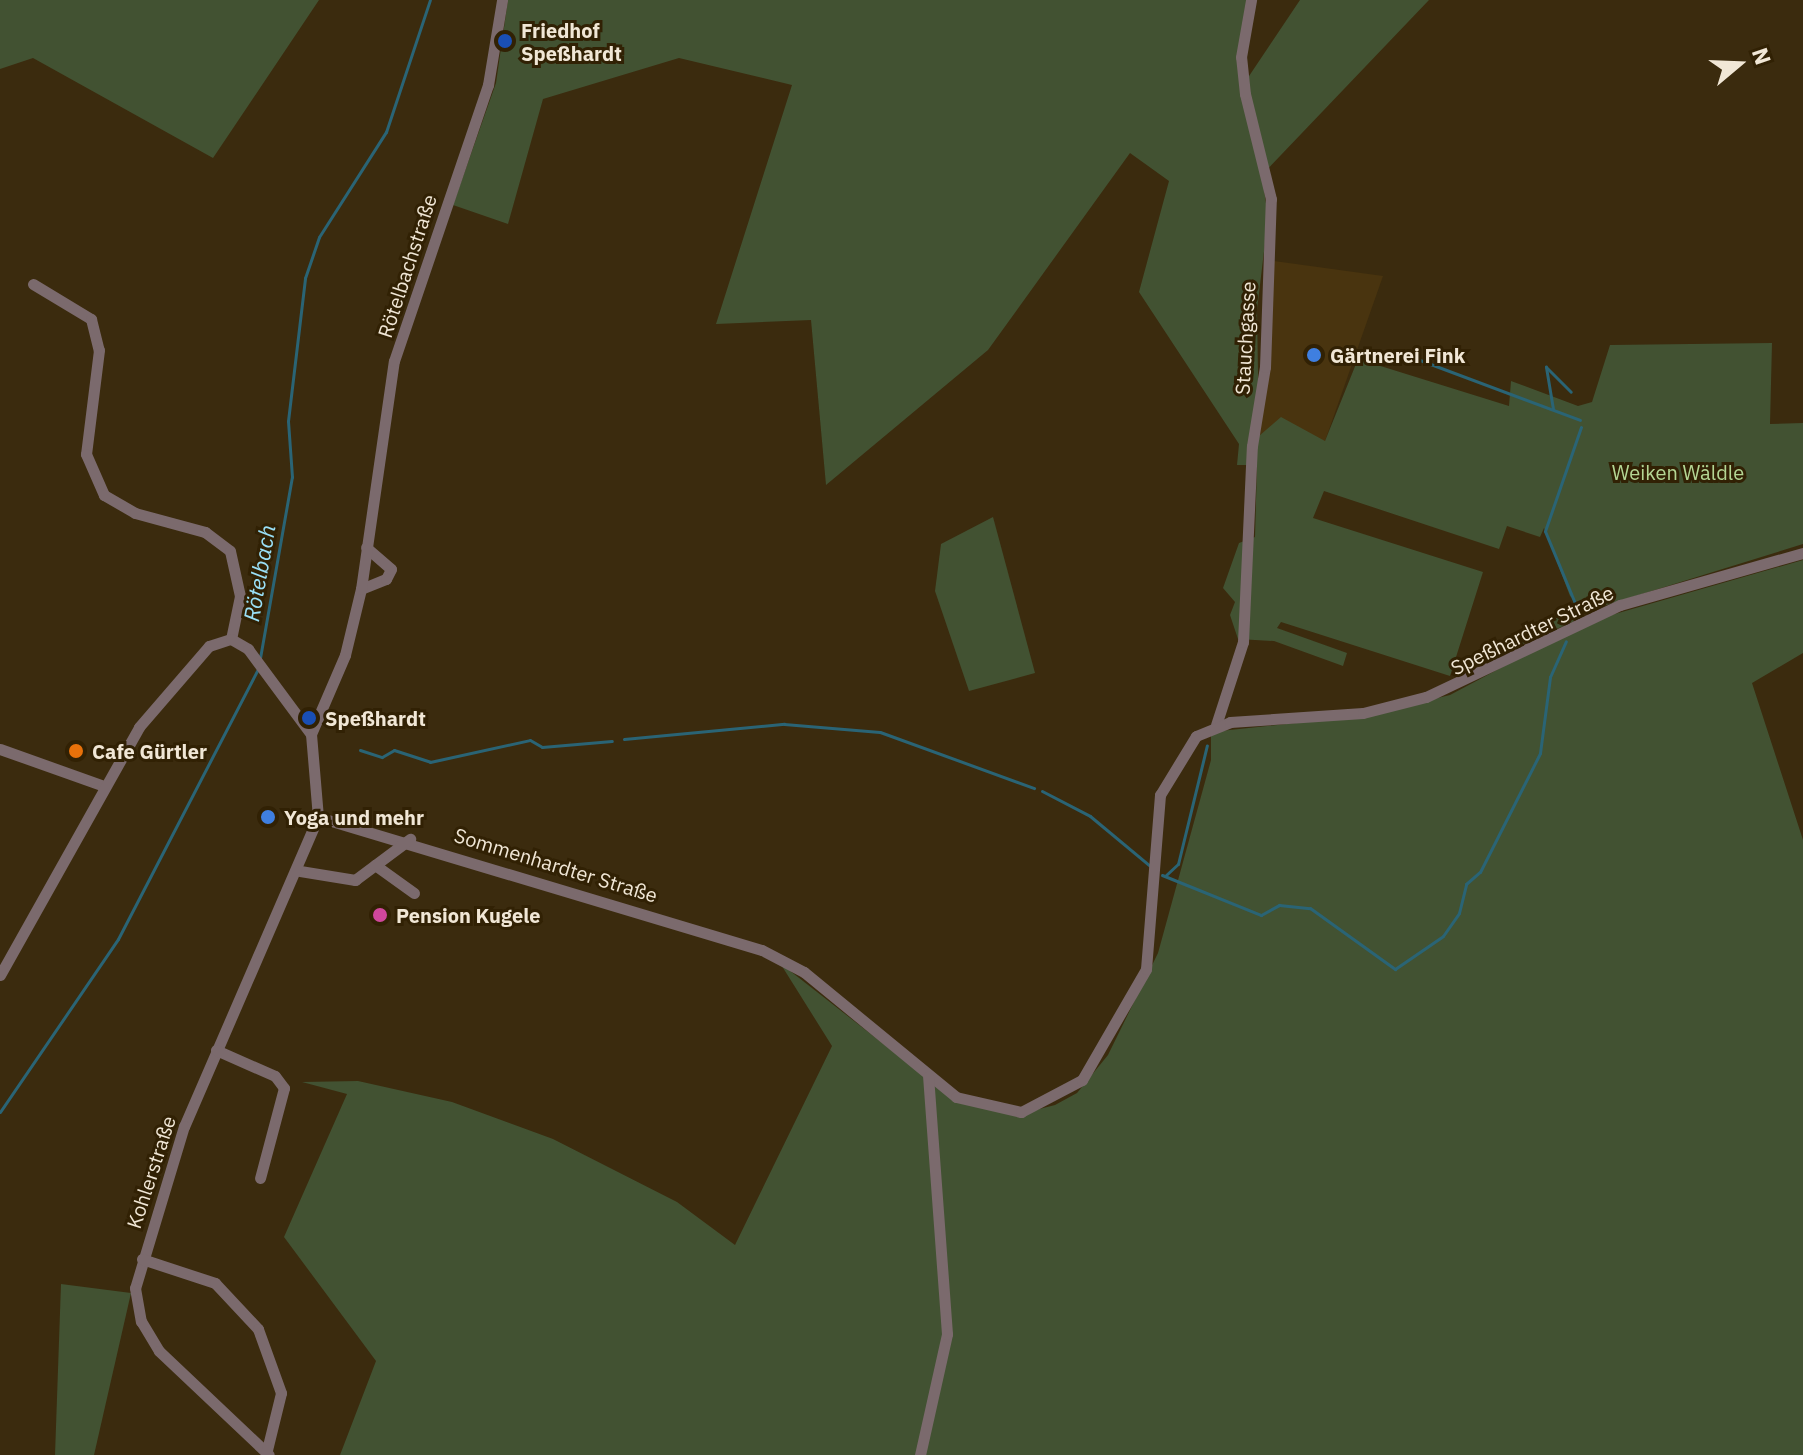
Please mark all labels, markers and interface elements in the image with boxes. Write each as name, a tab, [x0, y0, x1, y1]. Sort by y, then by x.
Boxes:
place label: Friedhof Speßhardt	[521, 18, 622, 65]
north arrow	[1699, 24, 1779, 104]
marker: Friedhof Speßhardt	[496, 32, 514, 50]
text: N	[1746, 44, 1778, 68]
street label: Rötelbachstraße	[373, 191, 441, 341]
street label: Stauchgasse	[1230, 281, 1260, 395]
place label: Gärtnerei Fink	[1330, 343, 1465, 367]
marker: Gärtnerei Fink	[1305, 346, 1323, 364]
park label: Weiken Wäldle	[1612, 460, 1744, 484]
water label: Rötelbach	[238, 523, 280, 623]
street label: Speßhardter Straße	[1447, 580, 1617, 680]
place label: Speßhardt	[325, 706, 426, 730]
marker: Speßhardt	[300, 709, 318, 727]
place label: Cafe Gürtler	[92, 739, 207, 763]
marker: Cafe Gürtler	[67, 742, 85, 760]
place label: Yoga und mehr	[284, 805, 424, 829]
marker: Yoga und mehr	[259, 808, 277, 826]
street label: Sommenhardter Straße	[451, 823, 661, 907]
place label: Pension Kugele	[396, 903, 540, 927]
marker: Pension Kugele	[371, 906, 389, 924]
street label: Kohlerstraße	[122, 1113, 180, 1231]

